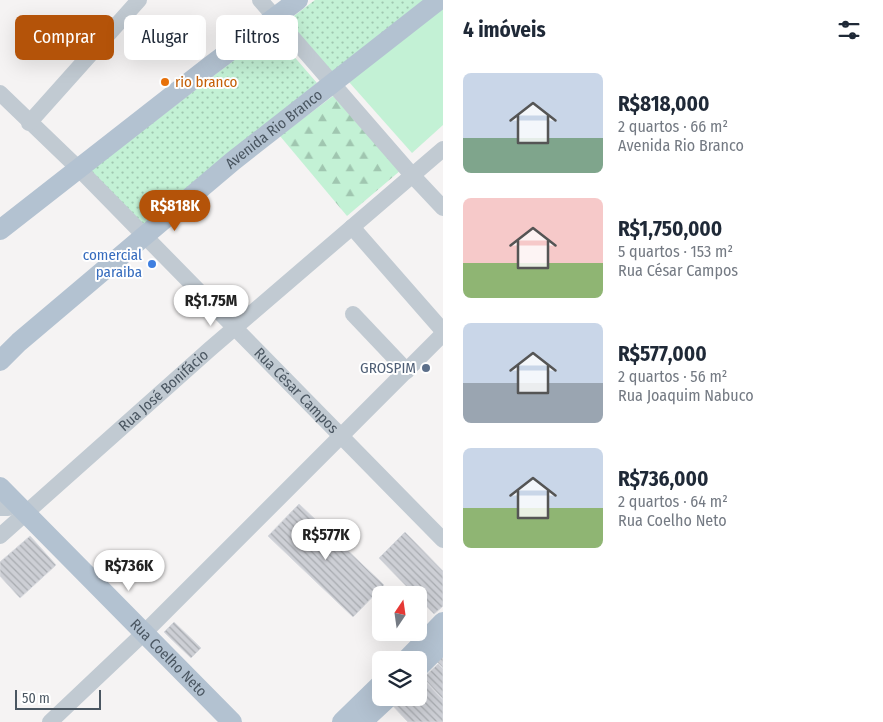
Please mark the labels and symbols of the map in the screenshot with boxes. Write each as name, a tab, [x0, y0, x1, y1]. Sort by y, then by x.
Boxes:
place label: rio branco	[175, 73, 238, 91]
marker: rio branco	[159, 76, 171, 88]
street label: Avenida Rio Branco	[222, 86, 326, 173]
pin: R$818K	[134, 190, 216, 232]
place label: comercial paraiba	[83, 246, 142, 281]
marker: comercial paraiba	[146, 258, 158, 270]
pin: R$1.75M	[165, 284, 257, 327]
street label: Rua César Campos	[250, 344, 342, 437]
street label: Rua José Bonifácio	[115, 346, 212, 435]
place label: GROSPIM	[360, 359, 416, 377]
marker: GROSPIM	[420, 362, 432, 374]
pin: R$577K	[285, 518, 367, 561]
pin: R$736K	[88, 550, 170, 592]
north arrow	[372, 586, 428, 641]
street label: Rua Coelho Neto	[126, 615, 211, 700]
scale bar	[15, 687, 101, 710]

